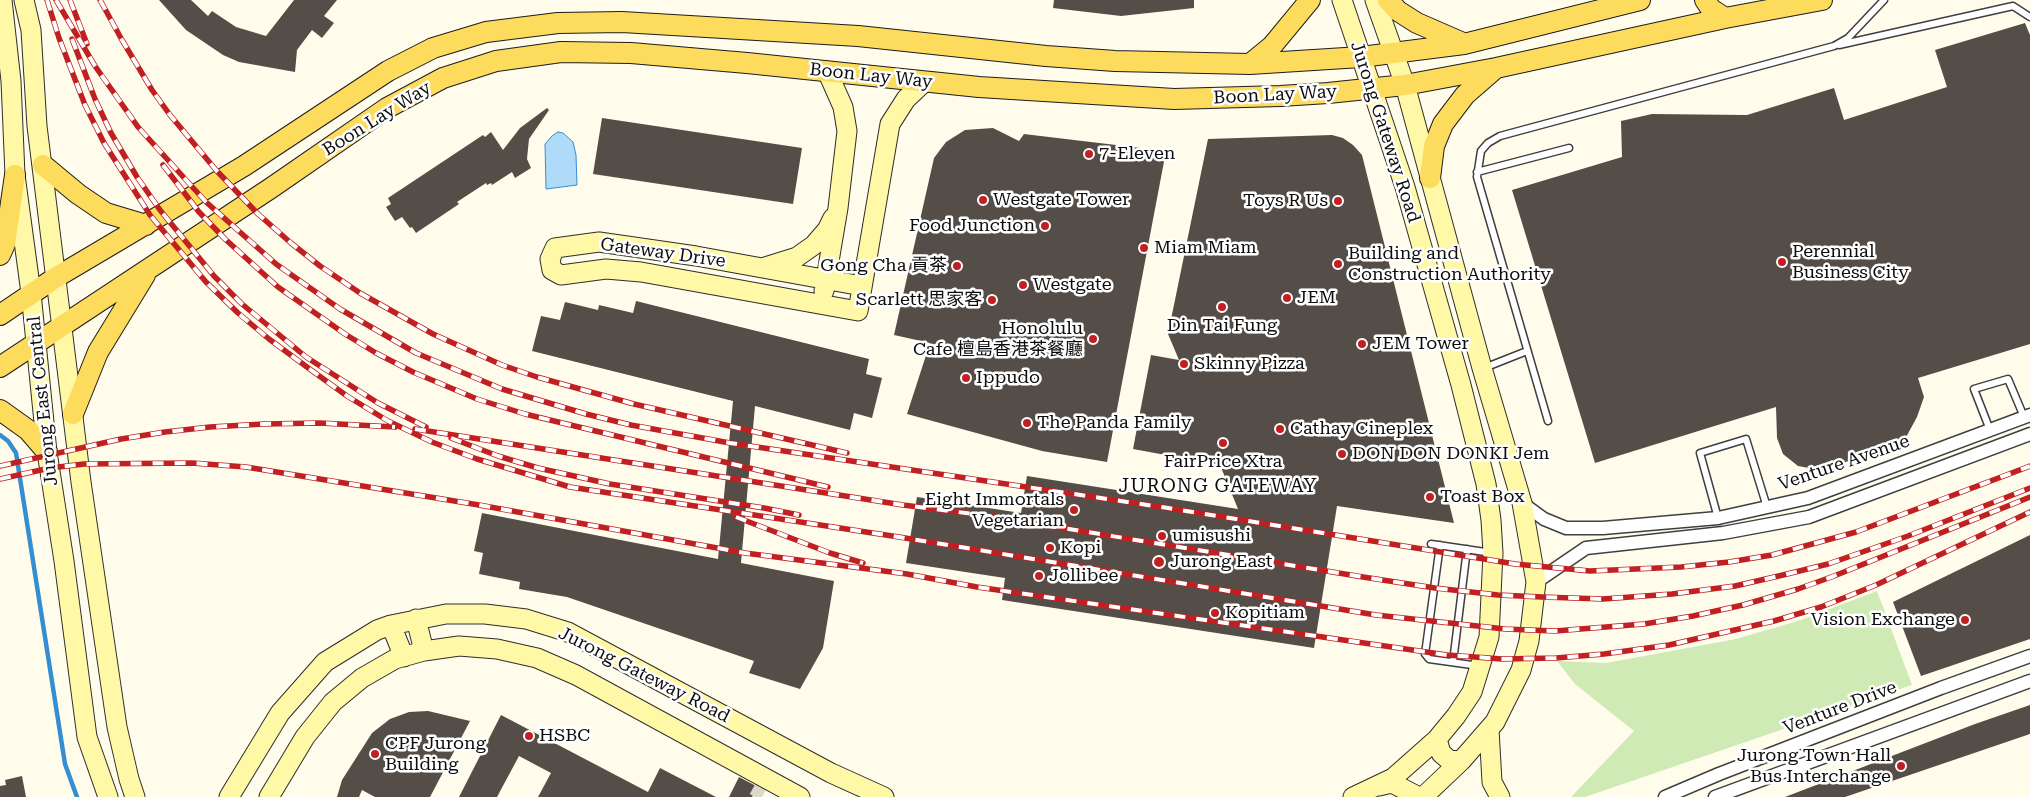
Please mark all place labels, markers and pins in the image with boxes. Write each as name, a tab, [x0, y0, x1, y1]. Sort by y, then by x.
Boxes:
place label: 7-Eleven	[1099, 143, 1175, 165]
marker: 7-Eleven	[1083, 148, 1095, 160]
place label: Westgate Tower	[993, 189, 1129, 211]
place label: Toys R Us	[1243, 190, 1328, 212]
marker: Westgate Tower	[977, 194, 989, 206]
marker: Toys R Us	[1332, 195, 1344, 207]
place label: Food Junction	[909, 215, 1035, 237]
marker: Food Junction	[1039, 220, 1051, 232]
place label: Miam Miam	[1154, 237, 1257, 259]
place label: Perennial Business City	[1792, 241, 1909, 284]
marker: Miam Miam	[1138, 242, 1150, 254]
place label: Building and Construction Authority	[1348, 243, 1551, 286]
place label: Gong Cha 貢茶	[820, 255, 947, 277]
marker: Perennial Business City	[1776, 256, 1788, 268]
marker: Building and Construction Authority	[1332, 258, 1344, 270]
marker: Gong Cha 貢茶	[951, 260, 963, 272]
place label: Westgate	[1033, 274, 1112, 296]
marker: Westgate	[1017, 279, 1029, 291]
place label: JEM	[1297, 287, 1336, 309]
place label: Scarlett 思家客	[856, 289, 982, 311]
marker: JEM	[1281, 292, 1293, 304]
marker: Scarlett 思家客	[986, 294, 998, 306]
marker: Din Tai Fung	[1216, 301, 1228, 313]
place label: Din Tai Fung	[1167, 315, 1277, 337]
place label: Honolulu Cafe 檀島香港茶餐廳	[913, 318, 1083, 360]
marker: Honolulu Cafe 檀島香港茶餐廳	[1087, 333, 1099, 345]
place label: JEM Tower	[1372, 333, 1469, 355]
marker: JEM Tower	[1356, 338, 1368, 350]
place label: Skinny Pizza	[1194, 353, 1305, 375]
marker: Skinny Pizza	[1178, 358, 1190, 370]
place label: Ippudo	[976, 367, 1040, 389]
marker: Ippudo	[960, 372, 972, 384]
place label: The Panda Family	[1037, 412, 1191, 434]
marker: The Panda Family	[1021, 417, 1033, 429]
place label: Cathay Cineplex	[1290, 418, 1433, 440]
marker: Cathay Cineplex	[1274, 423, 1286, 435]
marker: FairPrice Xtra	[1217, 437, 1229, 449]
place label: DON DON DONKI Jem	[1352, 443, 1550, 465]
marker: DON DON DONKI Jem	[1336, 448, 1348, 460]
place label: FairPrice Xtra	[1164, 451, 1282, 473]
place label: Toast Box	[1440, 486, 1525, 508]
place label: Eight Immortals Vegetarian	[925, 489, 1064, 532]
marker: Toast Box	[1424, 491, 1436, 503]
marker: Eight Immortals Vegetarian	[1068, 504, 1080, 516]
place label: umisushi	[1172, 525, 1251, 547]
marker: umisushi	[1156, 530, 1168, 542]
place label: Kopi	[1060, 537, 1101, 559]
marker: Kopi	[1044, 542, 1056, 554]
place label: Jurong East	[1170, 551, 1272, 573]
marker: Jurong East	[1152, 555, 1166, 569]
place label: Jollibee	[1049, 565, 1118, 587]
marker: Jollibee	[1033, 570, 1045, 582]
place label: Kopitiam	[1225, 602, 1305, 624]
marker: Kopitiam	[1209, 607, 1221, 619]
place label: Vision Exchange	[1811, 609, 1955, 631]
marker: Vision Exchange	[1959, 614, 1971, 626]
place label: HSBC	[539, 725, 590, 747]
marker: HSBC	[523, 730, 535, 742]
place label: CPF Jurong Building	[385, 733, 486, 776]
place label: Jurong Town Hall Bus Interchange	[1737, 745, 1891, 788]
marker: CPF Jurong Building	[369, 748, 381, 760]
marker: Jurong Town Hall Bus Interchange	[1895, 760, 1907, 772]

